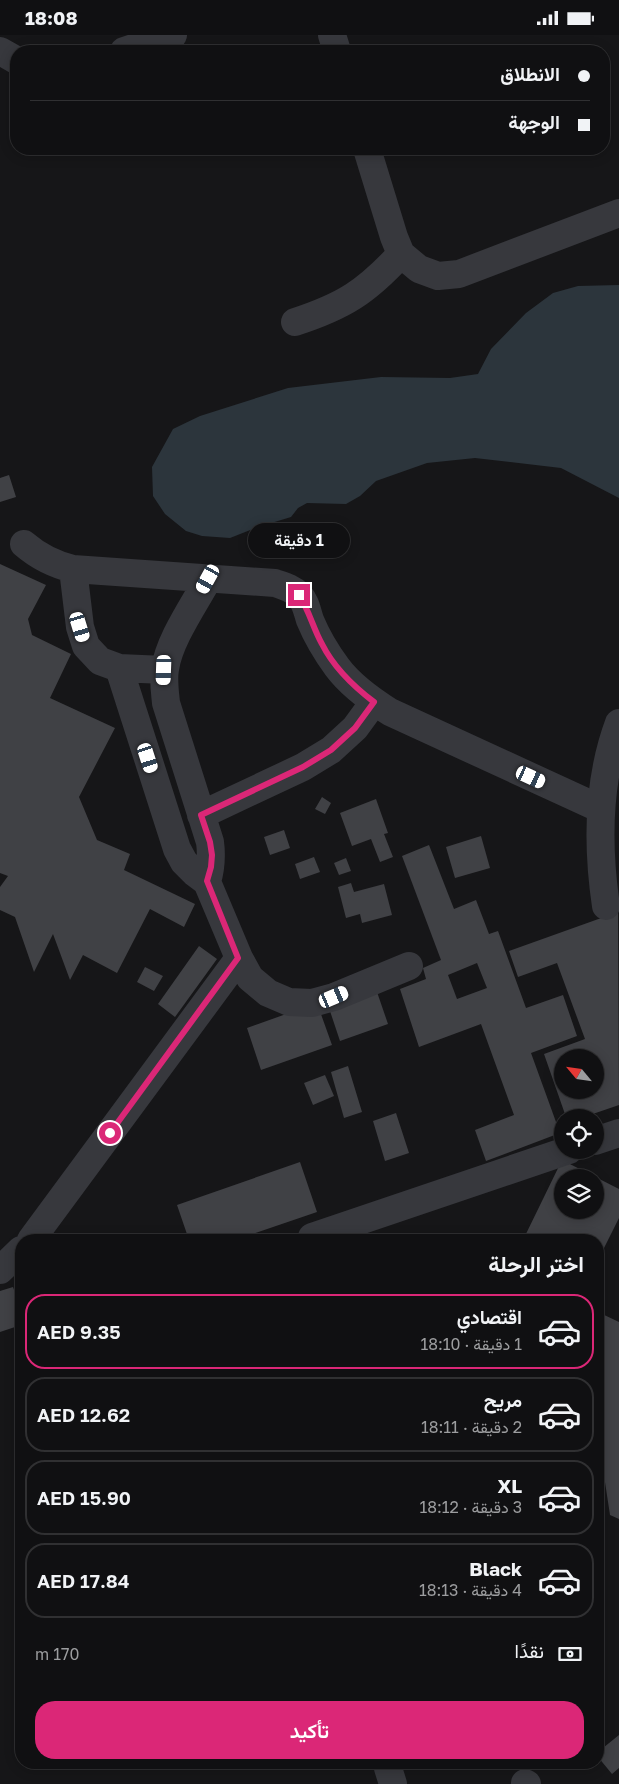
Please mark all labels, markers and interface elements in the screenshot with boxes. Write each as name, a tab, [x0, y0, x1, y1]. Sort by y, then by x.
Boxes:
text: 18:08	[25, 6, 78, 29]
text: الانطلاق	[500, 62, 560, 85]
text: الوجهة	[508, 110, 560, 133]
callout: 1 دقيقة	[248, 523, 350, 557]
text: 1 دقيقة	[274, 530, 324, 550]
car	[194, 562, 221, 596]
route end	[288, 584, 310, 606]
car	[68, 610, 91, 644]
car	[155, 655, 172, 685]
car	[136, 741, 159, 775]
car	[514, 764, 547, 790]
car	[317, 984, 350, 1010]
north arrow	[554, 1049, 604, 1099]
map controls	[554, 1049, 604, 1219]
button: locate	[554, 1109, 604, 1159]
route start	[99, 1122, 121, 1144]
button: layers	[554, 1169, 604, 1219]
text: اختر الرحلة	[488, 1250, 584, 1277]
text: اقتصادي	[457, 1305, 522, 1328]
icon: car	[537, 1309, 582, 1354]
text: AED 9.35	[37, 1320, 121, 1343]
text: 1 دقيقة · 18:10	[420, 1334, 522, 1354]
text: مريح	[484, 1388, 522, 1411]
icon: car	[537, 1392, 582, 1437]
text: AED 12.62	[37, 1403, 130, 1426]
text: 2 دقيقة · 18:11	[421, 1417, 522, 1437]
text: XL	[497, 1474, 522, 1497]
icon: car	[537, 1475, 582, 1520]
text: AED 15.90	[37, 1486, 131, 1509]
text: 3 دقيقة · 18:12	[419, 1497, 522, 1517]
text: Black	[469, 1557, 522, 1580]
icon: car	[537, 1558, 582, 1603]
text: AED 17.84	[37, 1569, 130, 1592]
text: 4 دقيقة · 18:13	[419, 1580, 522, 1600]
text: نقدًا	[515, 1639, 544, 1662]
icon: cash	[556, 1640, 584, 1668]
text: 170 m	[35, 1644, 79, 1664]
button: تأكيد	[35, 1701, 584, 1759]

